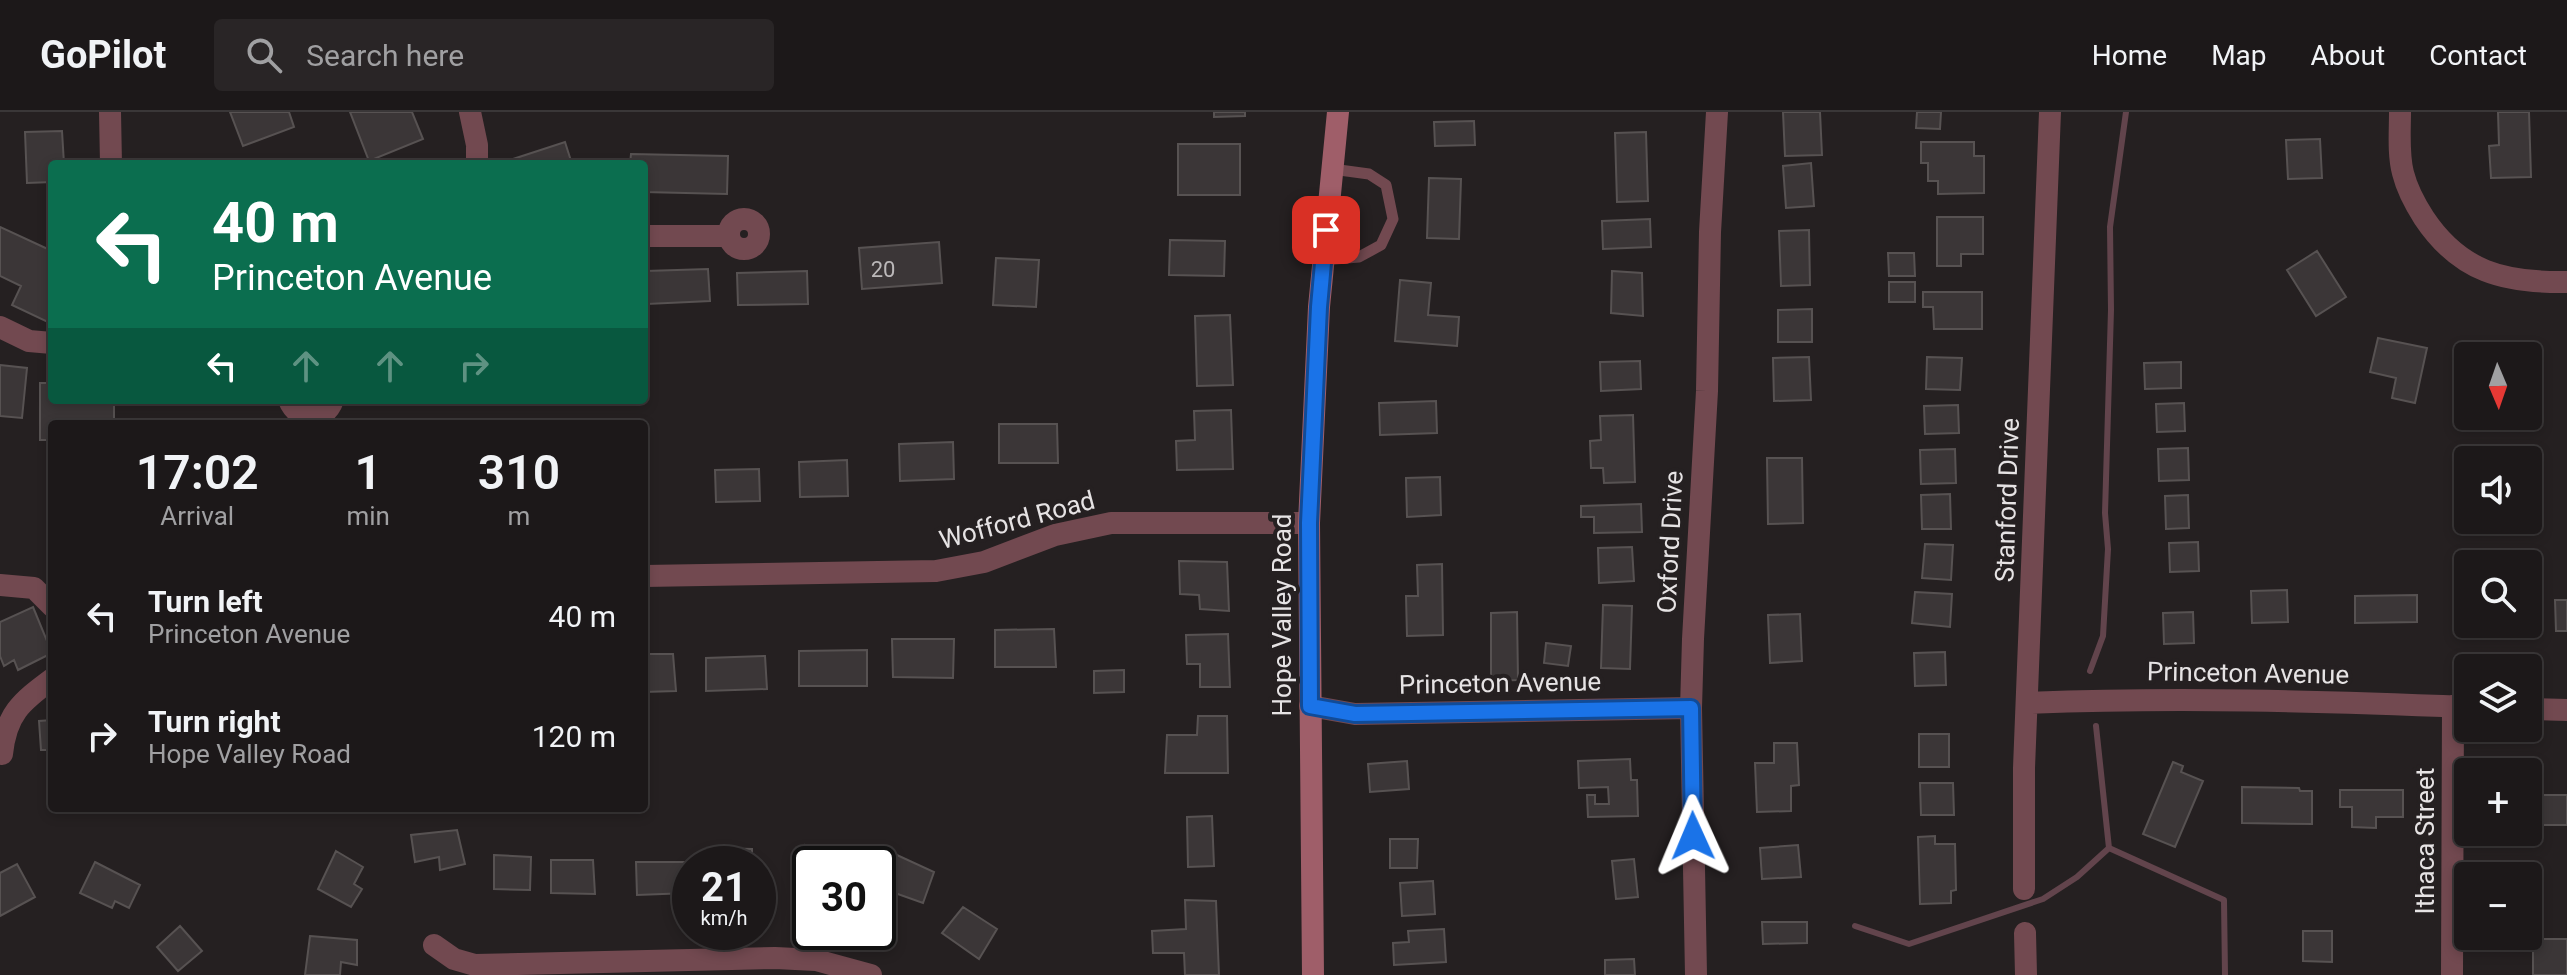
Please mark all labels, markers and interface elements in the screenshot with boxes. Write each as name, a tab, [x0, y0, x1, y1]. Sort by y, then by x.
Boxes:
search box	[214, 19, 774, 91]
text: GoPilot	[40, 33, 166, 77]
icon: search	[242, 33, 286, 77]
text: Search here	[306, 38, 464, 73]
text: Home	[2092, 39, 2167, 72]
text: Map	[2211, 39, 2267, 72]
text: About	[2311, 39, 2385, 72]
text: Contact	[2429, 39, 2527, 72]
text: 40 m	[212, 190, 339, 256]
icon: left	[80, 192, 184, 296]
pin	[1292, 196, 1360, 264]
icon: arrive	[1304, 208, 1348, 252]
text: Princeton Avenue	[212, 257, 492, 299]
house number: 20	[871, 257, 895, 282]
north arrow	[2454, 342, 2542, 430]
map controls	[2454, 342, 2542, 950]
icon: left	[200, 344, 244, 388]
icon: ahead	[284, 344, 328, 388]
icon: ahead	[368, 344, 412, 388]
icon: right	[452, 344, 496, 388]
street label: Stanford Drive	[1989, 417, 2025, 583]
text: 17:02	[136, 444, 259, 501]
text: 1	[355, 444, 382, 501]
text: 310	[478, 444, 560, 501]
button: sound	[2454, 446, 2542, 534]
street label: Oxford Drive	[1651, 470, 1689, 614]
street label: Wofford Road	[936, 485, 1098, 555]
text: Arrival	[160, 501, 234, 531]
text: min	[346, 501, 390, 531]
text: m	[508, 501, 530, 531]
street label: Hope Valley Road	[1267, 514, 1297, 717]
button: search	[2454, 550, 2542, 638]
text: Turn left	[148, 584, 263, 619]
icon: left	[80, 594, 124, 638]
text: 40 m	[549, 599, 616, 634]
text: Princeton Avenue	[148, 619, 350, 649]
button: layers	[2454, 654, 2542, 742]
street label: Princeton Avenue	[2147, 656, 2349, 690]
street label: Princeton Avenue	[1399, 666, 1601, 700]
text: Turn right	[148, 704, 281, 739]
icon: right	[80, 714, 124, 758]
text: 120 m	[532, 719, 616, 754]
text: Hope Valley Road	[148, 739, 351, 769]
button: +	[2454, 758, 2542, 846]
street label: Ithaca Street	[2410, 768, 2440, 914]
position arrow	[1651, 794, 1735, 878]
speed limit sign: 30	[792, 846, 896, 950]
button: −	[2454, 862, 2542, 950]
text: 21	[701, 864, 747, 911]
text: km/h	[701, 906, 747, 930]

